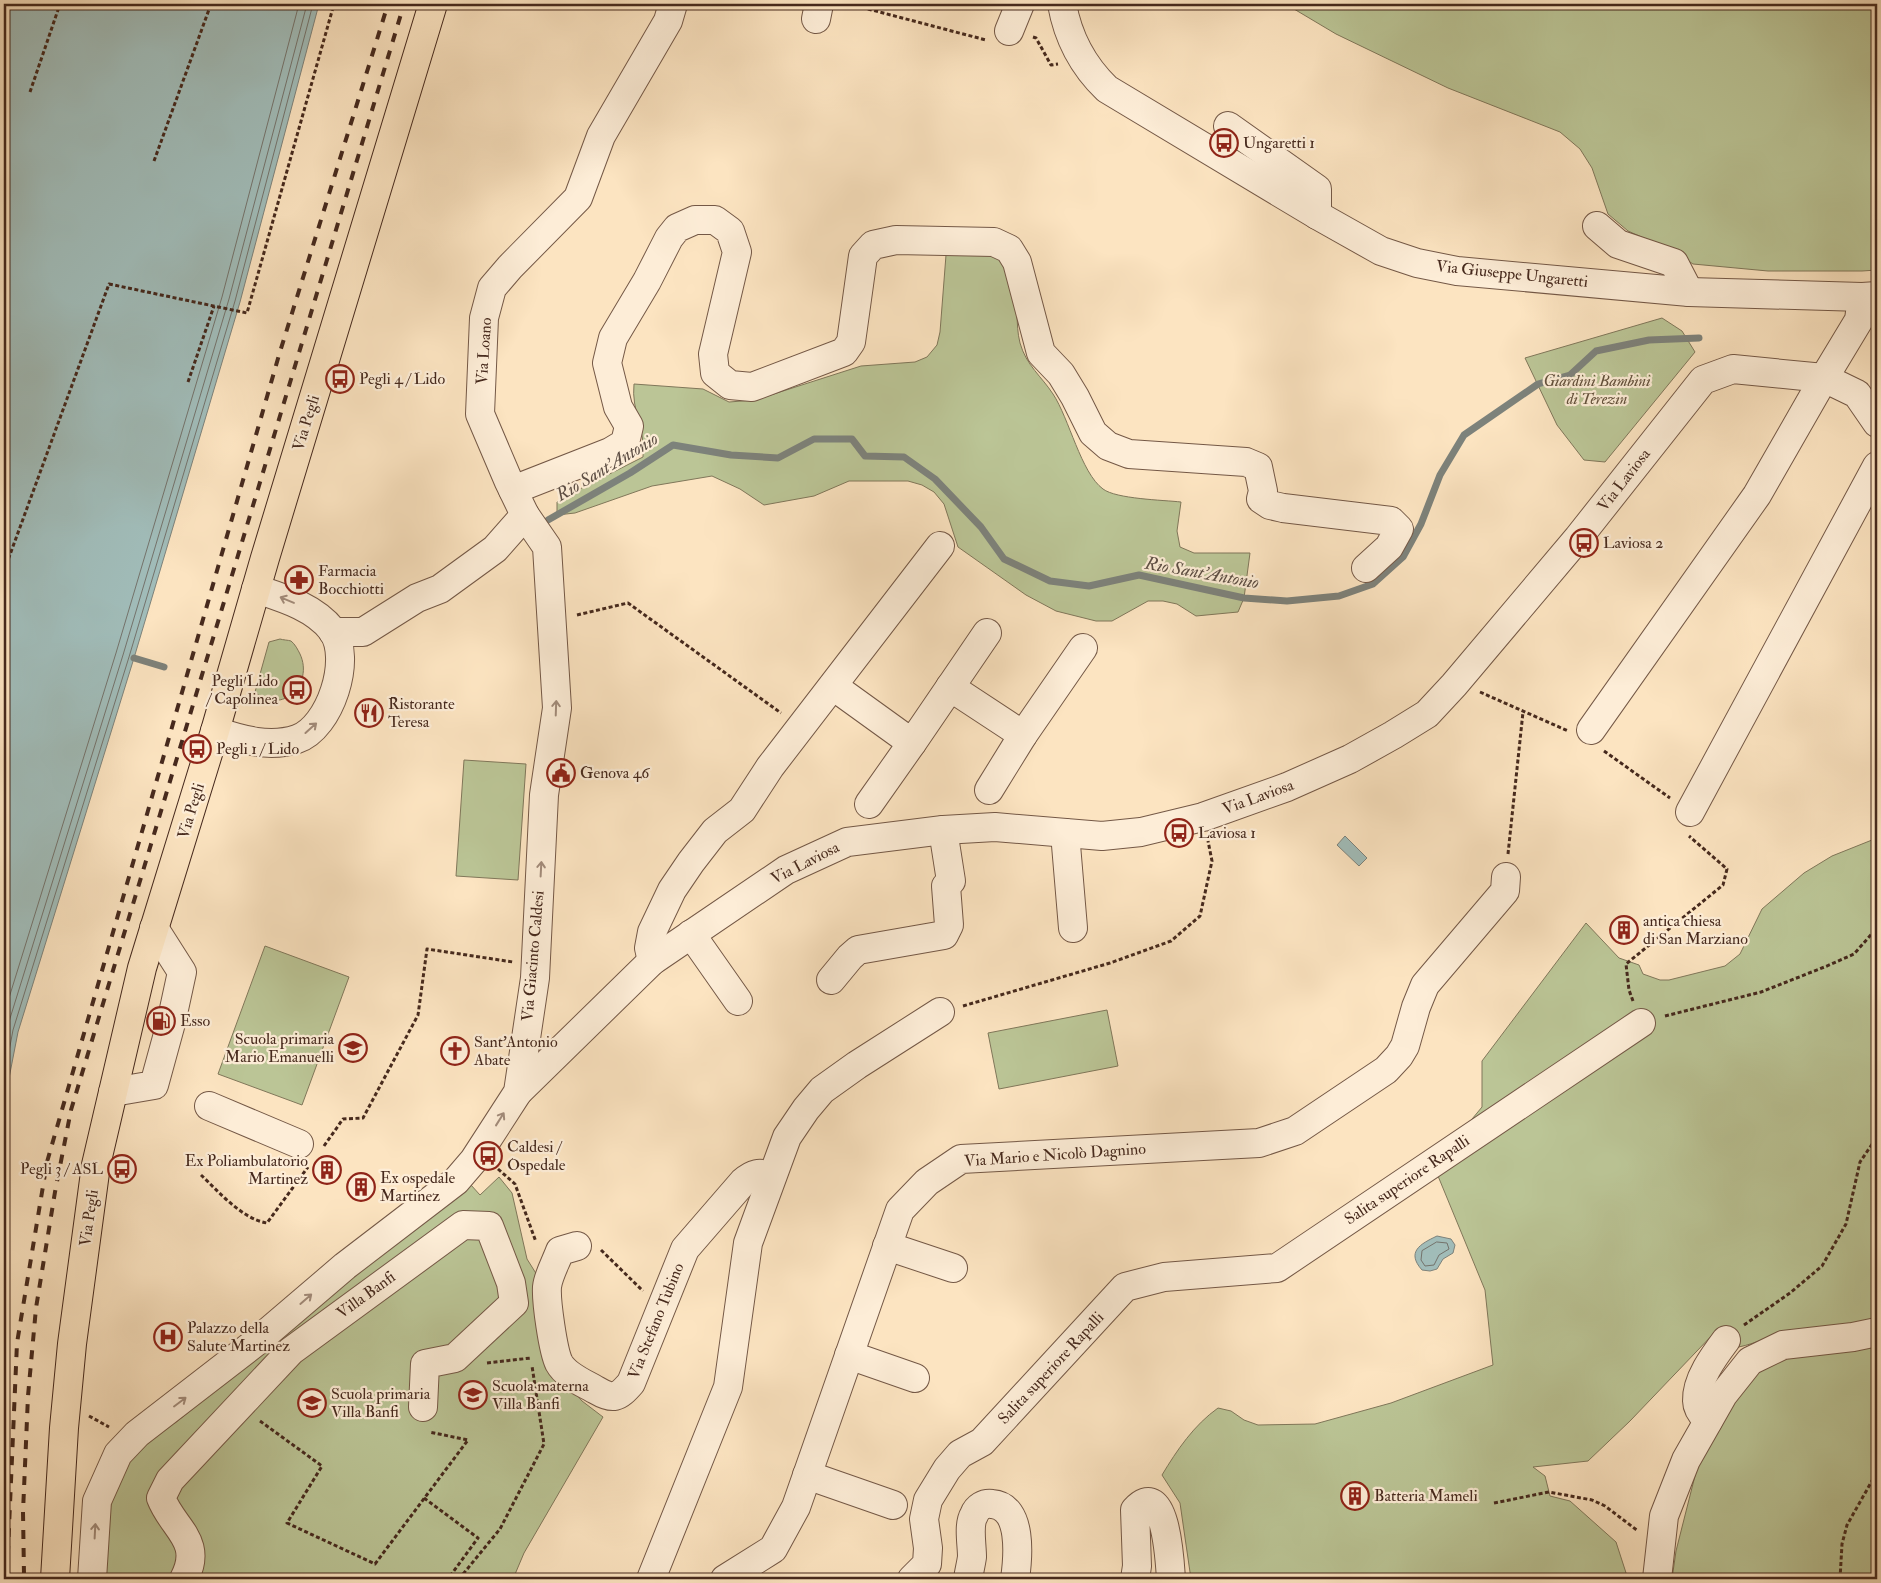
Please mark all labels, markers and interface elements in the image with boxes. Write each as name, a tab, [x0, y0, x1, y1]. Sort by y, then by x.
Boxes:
bus stop icon: Ungaretti 1	[1209, 128, 1239, 158]
place label: Ungaretti 1	[1243, 133, 1315, 153]
street label: Via Giuseppe Ungaretti	[1435, 256, 1589, 293]
street label: Via Loano	[472, 316, 496, 385]
bus stop icon: Pegli 4 / Lido	[325, 364, 355, 394]
place label: Pegli 4 / Lido	[359, 369, 445, 389]
park label: Giardini Bambini di Terezin	[1543, 371, 1651, 409]
street label: Via Pegli	[288, 393, 324, 453]
water label: Rio Sant'Antonio	[551, 427, 662, 507]
street label: Via Laviosa	[1593, 444, 1655, 515]
bus stop icon: Laviosa 2	[1569, 528, 1599, 558]
place label: Laviosa 2	[1603, 533, 1663, 553]
water label: Rio Sant'Antonio	[1142, 551, 1261, 594]
place label: Farmacia Bocchiotti	[318, 561, 384, 599]
pharmacy icon: Farmacia Bocchiotti	[284, 565, 314, 595]
one-way arrow	[280, 595, 295, 605]
place label: Pegli Lido / Capolinea	[206, 671, 278, 710]
bus stop icon: Pegli Lido / Capolinea	[282, 675, 312, 705]
place label: Ristorante Teresa	[388, 694, 455, 732]
restaurant icon: Ristorante Teresa	[354, 698, 384, 728]
one-way arrow	[552, 700, 561, 716]
one-way arrow	[304, 723, 317, 735]
bus stop icon: Pegli 1 / Lido	[182, 734, 212, 764]
place label: Pegli 1 / Lido	[216, 739, 299, 759]
public building icon: Genova 46	[546, 758, 576, 788]
place label: Genova 46	[580, 763, 650, 783]
street label: Via Laviosa	[1220, 775, 1297, 819]
street label: Via Pegli	[173, 781, 209, 841]
bus stop icon: Laviosa 1	[1164, 818, 1194, 848]
place label: Laviosa 1	[1198, 823, 1256, 843]
street label: Via Laviosa	[767, 837, 843, 889]
one-way arrow	[536, 862, 545, 878]
street label: Via Giacinto Caldesi	[517, 890, 549, 1022]
place label: antica chiesa di San Marziano	[1643, 911, 1748, 949]
building icon: antica chiesa di San Marziano	[1609, 915, 1639, 945]
fuel station icon: Esso	[146, 1006, 176, 1036]
place label: Esso	[180, 1011, 210, 1031]
place label: Scuola primaria Mario Emanuelli	[225, 1029, 334, 1067]
place label: Sant'Antonio Abate	[473, 1032, 558, 1070]
school or university icon: Scuola primaria Mario Emanuelli	[338, 1033, 368, 1063]
church icon: Sant'Antonio Abate	[440, 1036, 470, 1066]
one-way arrow	[496, 1112, 506, 1126]
street label: Salita superiore Rapalli	[1341, 1131, 1474, 1230]
place label: Caldesi / Ospedale	[507, 1137, 566, 1176]
street label: Via Mario e Nicolò Dagnino	[963, 1139, 1147, 1171]
bus stop icon: Caldesi / Ospedale	[473, 1141, 503, 1171]
place label: Ex Poliambulatorio Martinez	[185, 1151, 308, 1189]
bus stop icon: Pegli 3 / ASL	[107, 1154, 137, 1184]
building icon: Ex Poliambulatorio Martinez	[312, 1155, 342, 1185]
place label: Pegli 3 / ASL	[20, 1159, 103, 1179]
place label: Ex ospedale Martinez	[380, 1168, 455, 1206]
building icon: Ex ospedale Martinez	[346, 1172, 376, 1202]
street label: Via Pegli	[75, 1188, 103, 1248]
street label: Via Stefano Tubino	[624, 1260, 689, 1382]
street label: Villa Banfi	[333, 1267, 399, 1323]
one-way arrow	[300, 1293, 313, 1305]
street label: Salita superiore Rapalli	[994, 1308, 1109, 1429]
place label: Palazzo della Salute Martinez	[187, 1318, 290, 1356]
hospital icon: Palazzo della Salute Martinez	[153, 1322, 183, 1352]
place label: Scuola materna Villa Banfi	[492, 1376, 589, 1414]
school or university icon: Scuola materna Villa Banfi	[458, 1380, 488, 1410]
place label: Scuola primaria Villa Banfi	[331, 1384, 431, 1422]
school or university icon: Scuola primaria Villa Banfi	[297, 1388, 327, 1418]
one-way arrow	[173, 1397, 187, 1407]
building icon: Batteria Mameli	[1340, 1481, 1370, 1511]
place label: Batteria Mameli	[1374, 1486, 1478, 1506]
one-way arrow	[91, 1523, 100, 1539]

